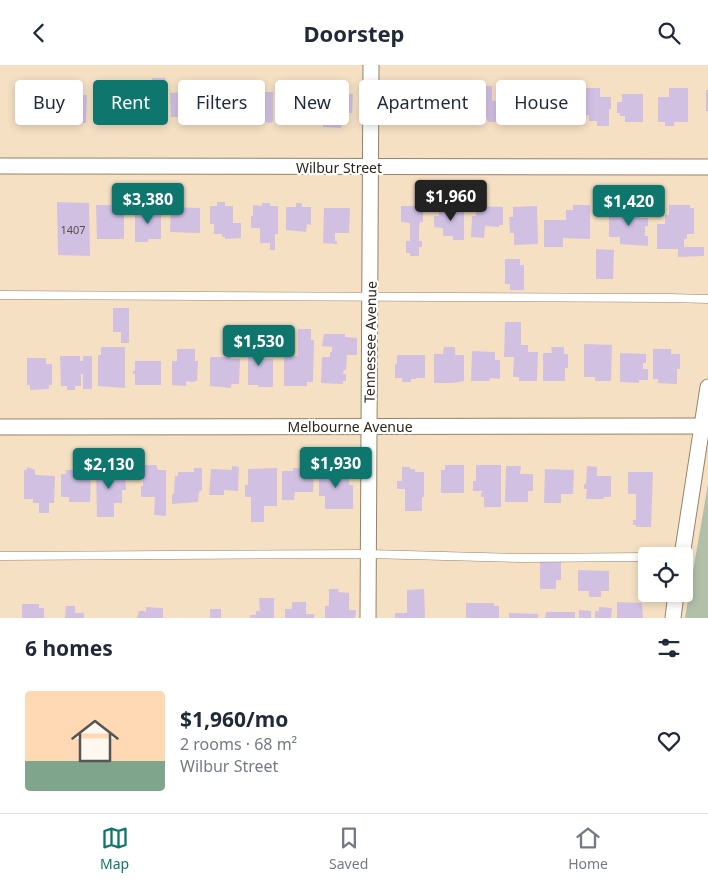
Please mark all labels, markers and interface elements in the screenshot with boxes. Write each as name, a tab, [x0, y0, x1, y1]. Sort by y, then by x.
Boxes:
text: Doorstep	[303, 18, 405, 48]
icon: back	[25, 19, 53, 47]
icon: search	[655, 19, 683, 47]
chip: Buy	[15, 80, 83, 125]
chip: Rent	[93, 80, 168, 125]
chip: Filters	[178, 80, 265, 125]
chip: New	[275, 80, 349, 125]
chip: Apartment	[359, 80, 486, 125]
chip: House	[496, 80, 586, 125]
street label: Wilbur Street	[296, 158, 382, 177]
pin: $1,960	[410, 179, 492, 222]
pin: $3,380	[107, 183, 189, 225]
text: $1,960	[426, 185, 476, 207]
pin: $1,420	[588, 185, 670, 227]
text: $3,380	[123, 188, 173, 210]
text: $1,420	[604, 190, 654, 212]
house number: 1407	[60, 222, 86, 237]
street label: Tennessee Avenue	[359, 281, 381, 403]
pin: $1,530	[218, 325, 300, 367]
text: $1,530	[234, 330, 284, 352]
street label: Melbourne Avenue	[287, 417, 413, 436]
pin: $2,130	[68, 447, 150, 490]
pin: $1,930	[295, 447, 377, 489]
text: $1,930	[311, 452, 361, 474]
text: $2,130	[84, 453, 134, 475]
map controls	[638, 547, 693, 602]
button: locate	[638, 547, 693, 602]
text: 6 homes	[25, 634, 113, 662]
icon: filters	[655, 634, 683, 662]
text: $1,960/mo	[180, 705, 288, 733]
icon: home	[65, 711, 125, 771]
icon: heart	[655, 727, 683, 755]
text: 2 rooms · 68 m²	[180, 733, 297, 755]
text: Wilbur Street	[180, 755, 278, 777]
tab: Map	[100, 824, 129, 873]
tab: Saved	[329, 824, 368, 873]
tab: Home	[568, 824, 608, 873]

